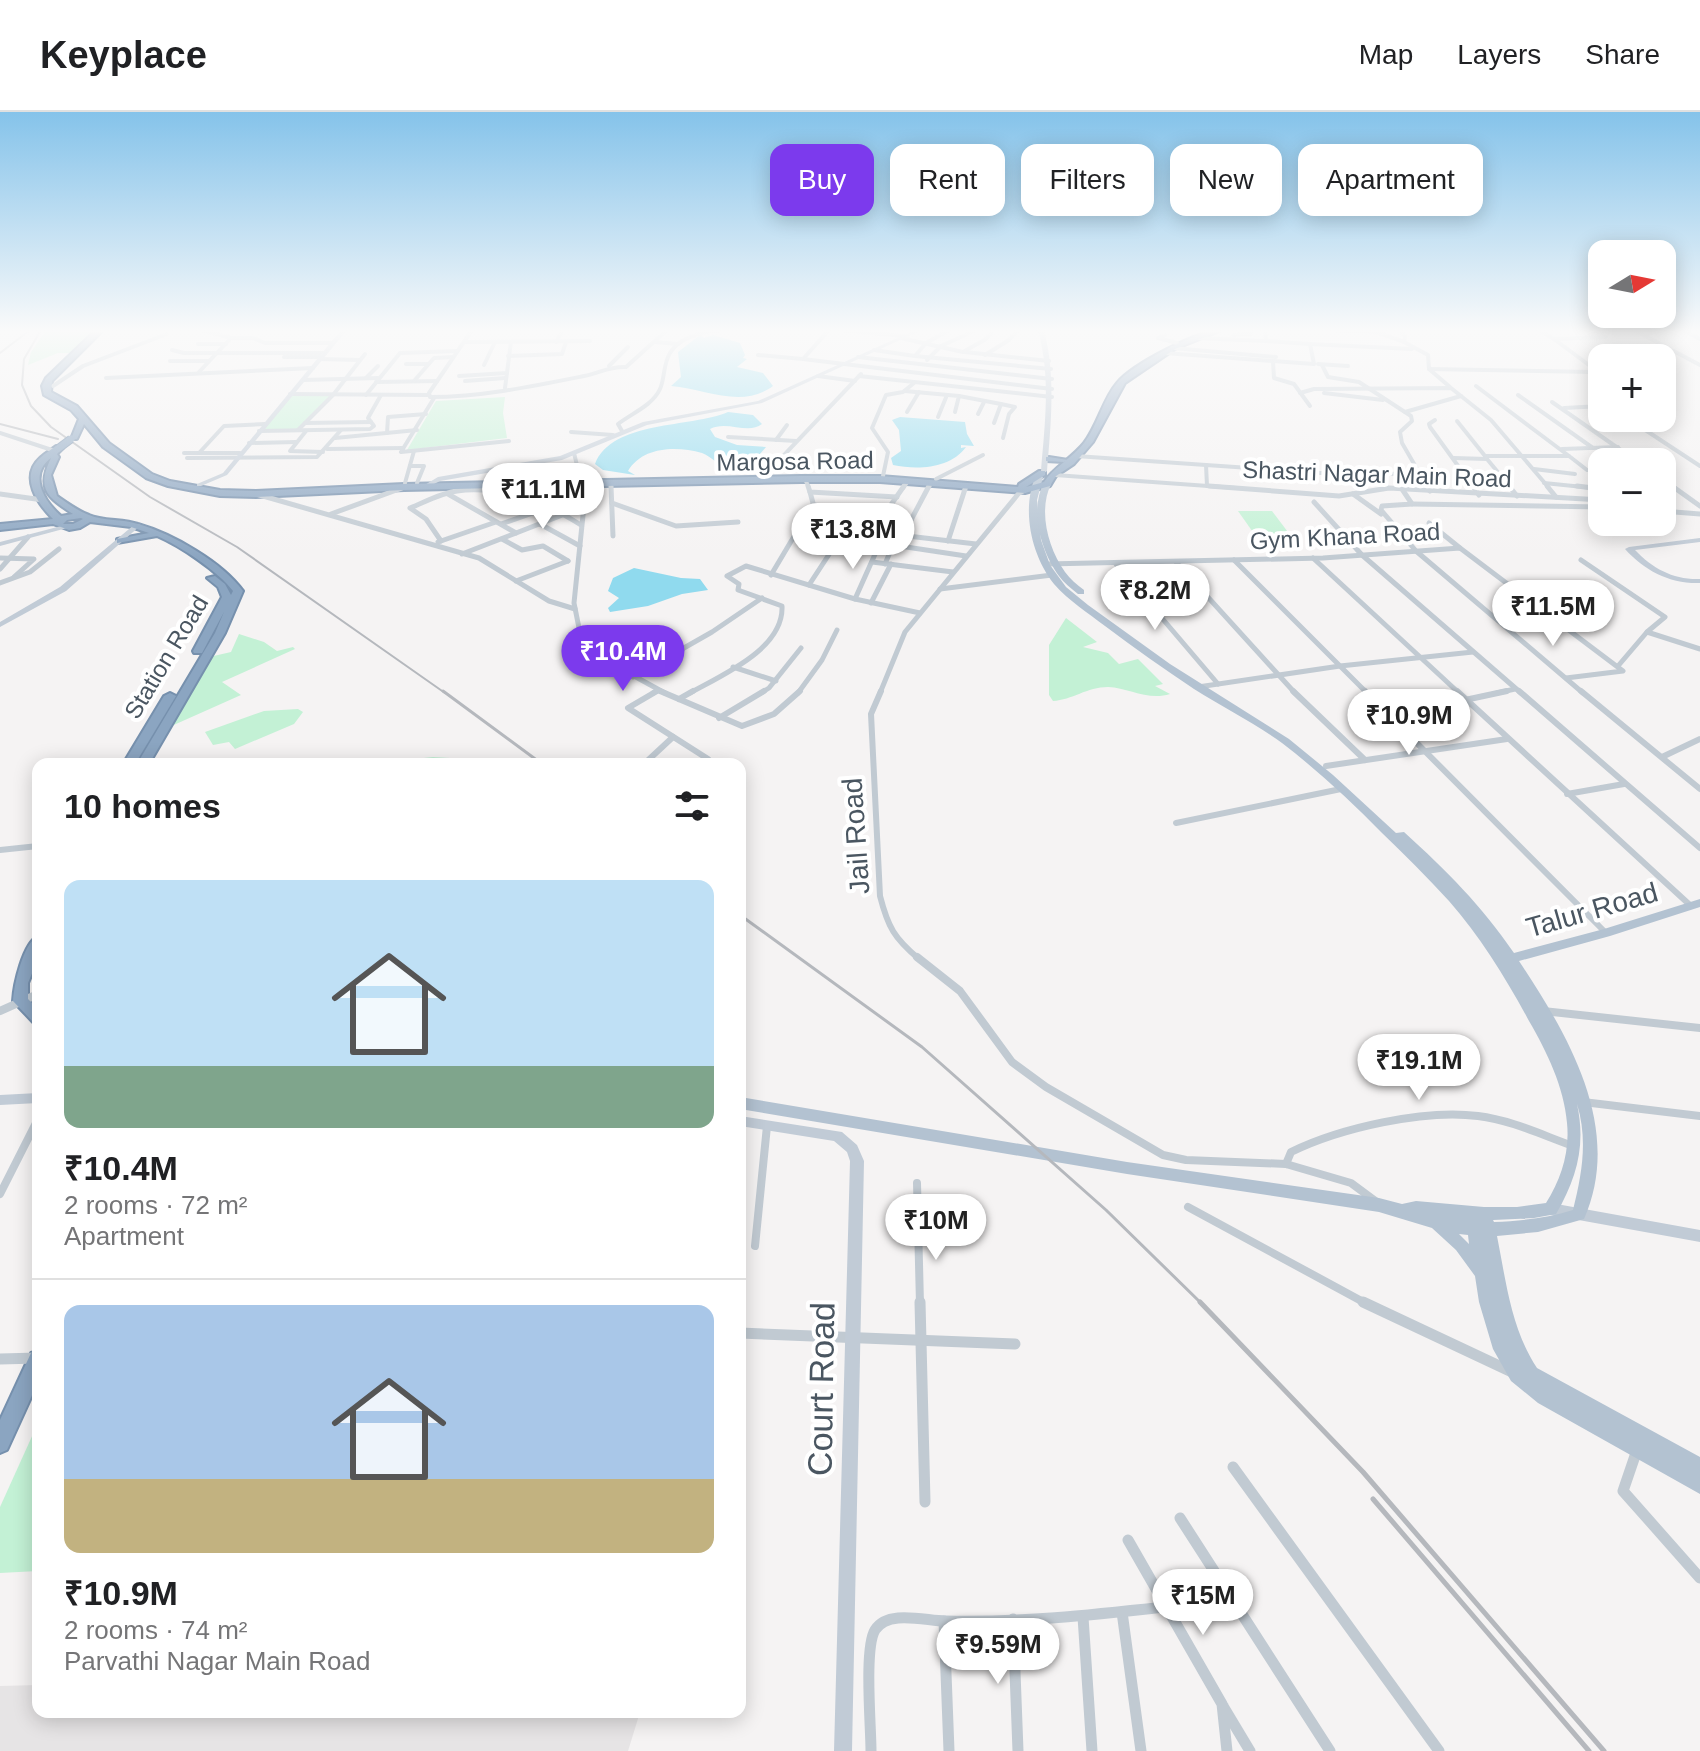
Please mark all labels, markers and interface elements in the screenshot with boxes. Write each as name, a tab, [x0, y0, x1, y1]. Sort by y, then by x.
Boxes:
text: Keyplace	[40, 34, 207, 76]
text: Map	[1359, 39, 1413, 70]
text: Layers	[1457, 39, 1541, 70]
text: Share	[1585, 39, 1660, 70]
chip: Buy	[770, 144, 874, 216]
chip: Rent	[890, 144, 1005, 216]
chip: Filters	[1021, 144, 1154, 216]
chip: New	[1170, 144, 1282, 216]
chip: Apartment	[1298, 144, 1483, 216]
north arrow	[1588, 240, 1676, 328]
map controls	[1588, 240, 1676, 536]
button: +	[1588, 344, 1676, 432]
street label: Margosa Road	[716, 446, 874, 476]
button: −	[1588, 448, 1676, 536]
street label: Shastri Nagar Main Road	[1242, 456, 1512, 492]
pin: ₹11.1M	[478, 463, 608, 531]
text: ₹11.1M	[500, 474, 586, 504]
pin: ₹13.8M	[788, 503, 918, 571]
text: ₹13.8M	[809, 514, 897, 544]
street label: Gym Khana Road	[1249, 518, 1441, 554]
pin: ₹8.2M	[1099, 564, 1211, 632]
text: ₹8.2M	[1119, 575, 1191, 605]
pin: ₹11.5M	[1488, 580, 1618, 648]
street label: Station Road	[119, 591, 213, 723]
text: ₹11.5M	[1510, 591, 1596, 621]
pin: ₹10.4M	[558, 625, 688, 693]
text: ₹10.4M	[579, 636, 667, 666]
pin: ₹10.9M	[1344, 689, 1474, 757]
text: ₹10.9M	[1365, 700, 1453, 730]
street label: Jail Road	[836, 777, 876, 895]
icon: filters	[670, 784, 714, 828]
text: 10 homes	[64, 787, 221, 825]
street label: Talur Road	[1523, 876, 1661, 944]
icon: home	[317, 932, 461, 1076]
pin: ₹19.1M	[1354, 1034, 1484, 1102]
text: ₹19.1M	[1375, 1045, 1463, 1075]
text: ₹10.4M	[64, 1149, 178, 1187]
text: 2 rooms · 72 m²	[64, 1190, 248, 1220]
pin: ₹10M	[889, 1194, 983, 1262]
text: ₹10M	[903, 1205, 969, 1235]
text: Apartment	[64, 1221, 184, 1251]
street label: Court Road	[800, 1302, 842, 1476]
icon: home	[317, 1357, 461, 1501]
pin: ₹15M	[1156, 1569, 1250, 1637]
text: ₹10.9M	[64, 1574, 178, 1612]
text: ₹15M	[1170, 1580, 1236, 1610]
text: 2 rooms · 74 m²	[64, 1615, 248, 1645]
pin: ₹9.59M	[933, 1618, 1063, 1686]
text: ₹9.59M	[954, 1629, 1042, 1659]
text: Parvathi Nagar Main Road	[64, 1646, 370, 1676]

